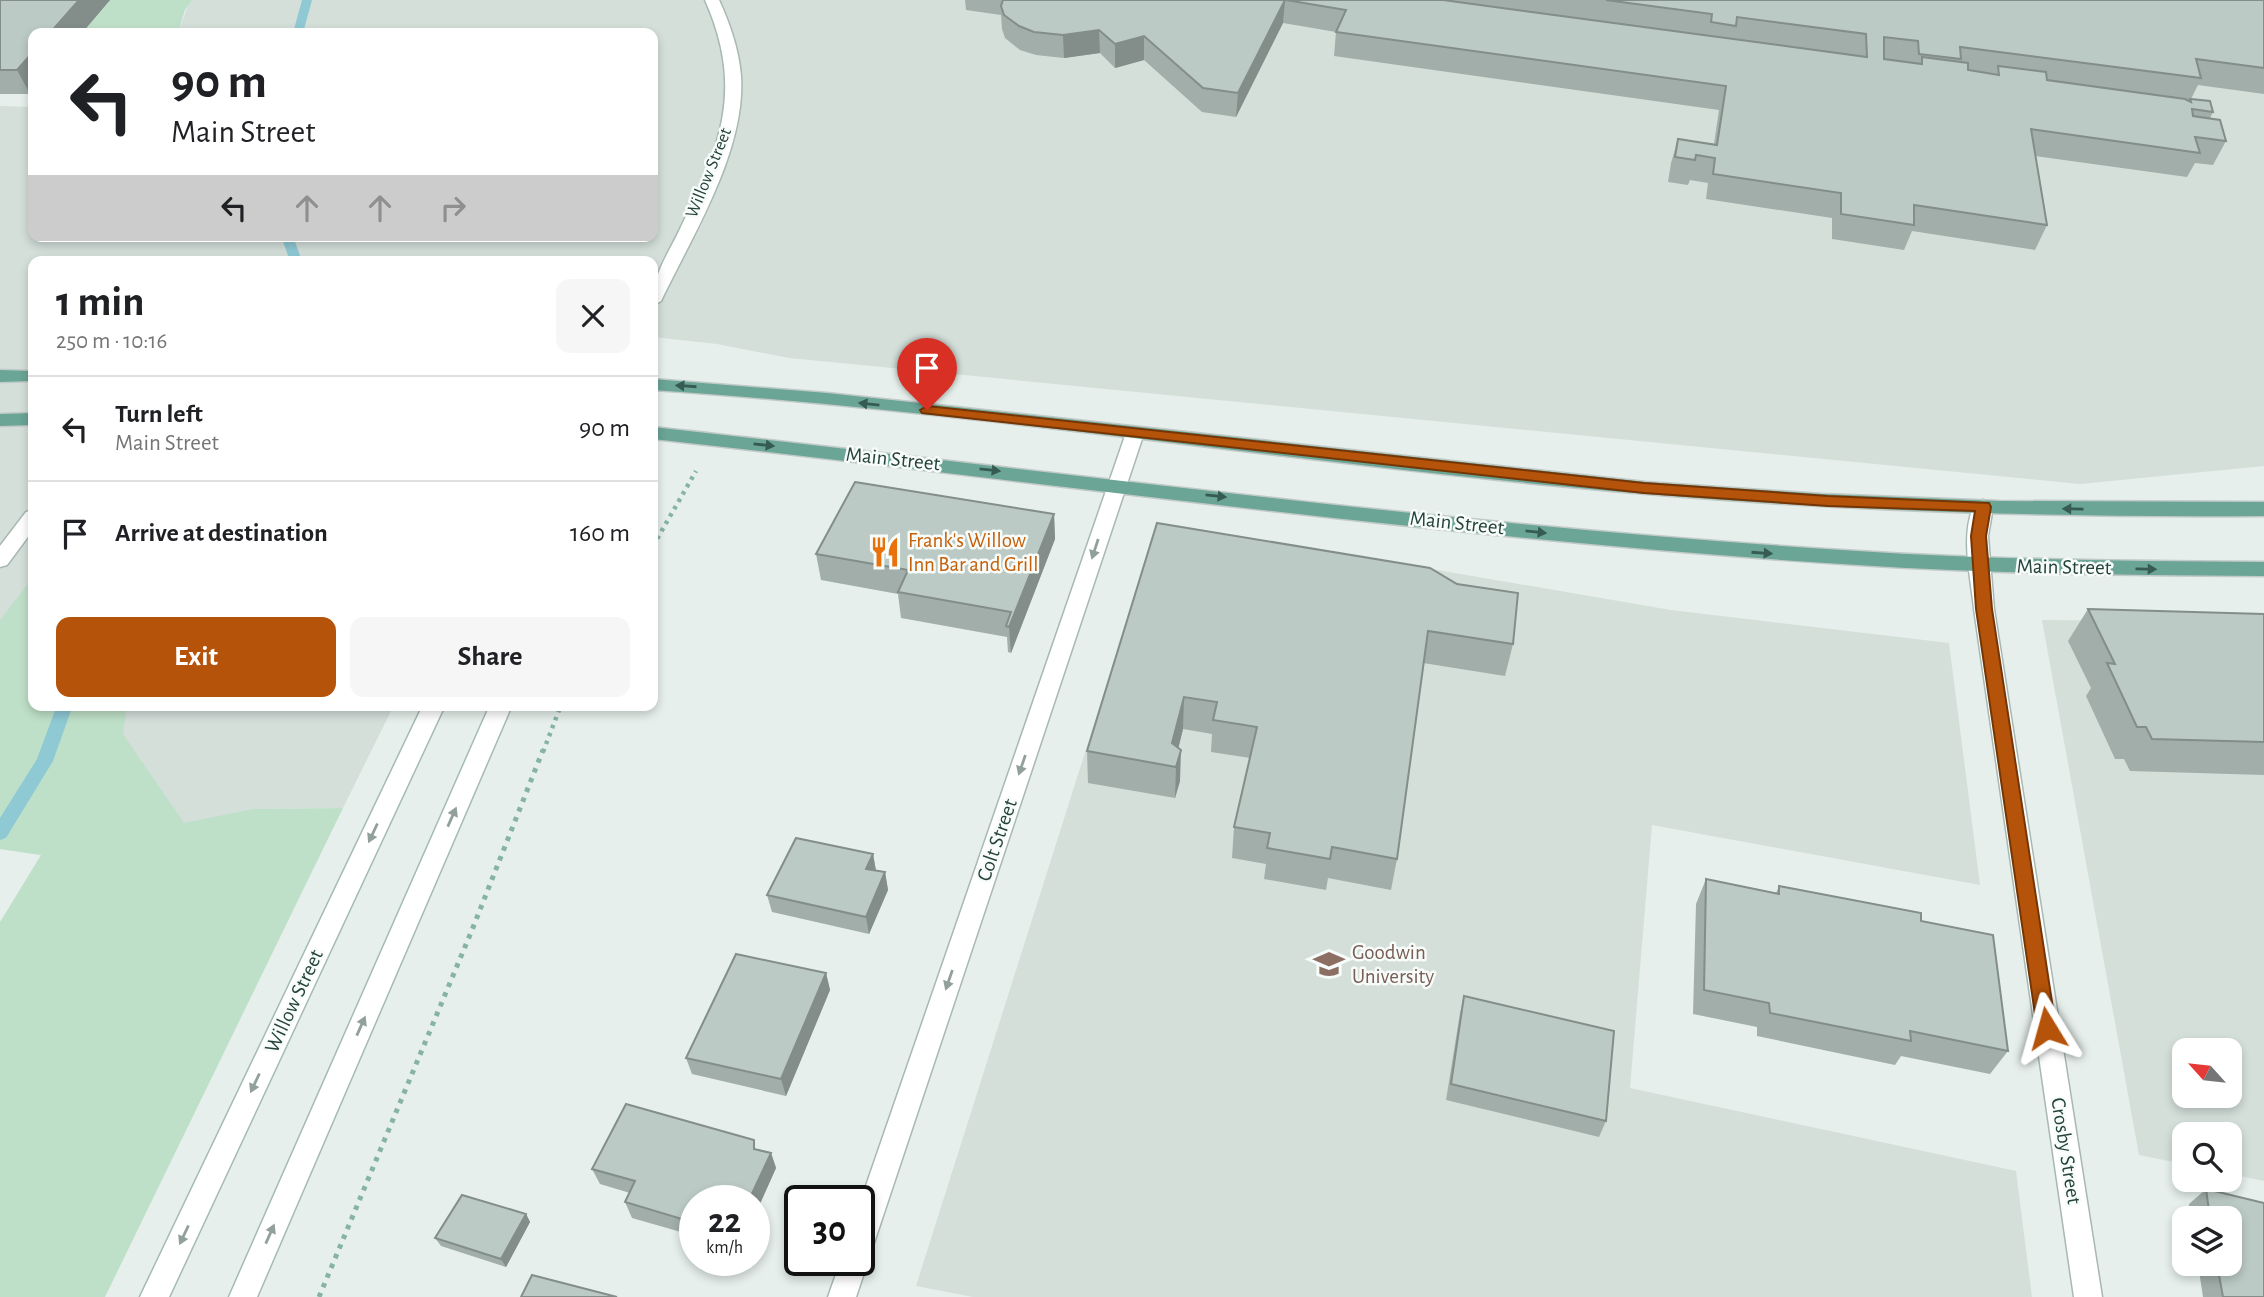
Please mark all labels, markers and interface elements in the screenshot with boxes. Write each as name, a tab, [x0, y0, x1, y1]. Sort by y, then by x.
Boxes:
icon: left	[56, 56, 147, 147]
text: 90 m	[171, 58, 267, 107]
text: Main Street	[171, 116, 316, 148]
street label: Willow Street	[683, 125, 735, 221]
icon: left	[215, 189, 253, 227]
icon: ahead	[288, 189, 326, 227]
icon: ahead	[361, 189, 399, 227]
icon: right	[434, 189, 472, 227]
button: close	[556, 279, 630, 353]
text: 1 min	[56, 281, 145, 323]
text: 250 m · 10:16	[56, 330, 167, 353]
pin	[897, 338, 957, 410]
icon: arrive	[908, 349, 946, 387]
one-way arrow	[675, 380, 697, 391]
one-way arrow	[858, 398, 880, 409]
text: Turn left	[115, 401, 203, 427]
icon: left	[56, 410, 94, 448]
text: 90 m	[579, 415, 630, 441]
text: Main Street	[115, 432, 219, 455]
one-way arrow	[753, 440, 775, 451]
street label: Main Street	[845, 444, 942, 474]
one-way arrow	[979, 465, 1001, 476]
one-way arrow	[1205, 490, 1227, 501]
one-way arrow	[2062, 503, 2084, 515]
street label: Main Street	[1409, 508, 1506, 538]
icon: arrive	[56, 515, 94, 553]
text: Arrive at destination	[115, 520, 328, 546]
text: 160 m	[570, 520, 630, 546]
one-way arrow	[1525, 527, 1547, 538]
place label: Frank's Willow Inn Bar and Grill	[908, 530, 1038, 575]
restaurant icon: Frank's Willow Inn Bar and Grill	[868, 535, 902, 569]
one-way arrow	[1089, 539, 1100, 560]
one-way arrow	[1752, 548, 1774, 559]
street label: Main Street	[2016, 556, 2112, 578]
one-way arrow	[2135, 563, 2157, 575]
button: Exit	[56, 617, 336, 697]
button: Share	[350, 617, 630, 697]
one-way arrow	[1016, 754, 1027, 775]
street label: Colt Street	[973, 796, 1021, 884]
one-way arrow	[447, 807, 458, 828]
one-way arrow	[368, 823, 379, 843]
place label: Goodwin University	[1352, 942, 1434, 987]
street label: Willow Street	[261, 946, 327, 1056]
school or university icon: Goodwin University	[1312, 947, 1346, 981]
one-way arrow	[943, 970, 954, 991]
position arrow	[2010, 991, 2084, 1065]
one-way arrow	[355, 1016, 367, 1036]
north arrow	[2172, 1038, 2242, 1108]
map controls	[2172, 1038, 2242, 1276]
one-way arrow	[249, 1073, 261, 1093]
street label: Crosby Street	[2047, 1096, 2085, 1206]
button: search	[2172, 1122, 2242, 1192]
speed limit sign: 30	[784, 1185, 875, 1276]
text: 22	[708, 1204, 741, 1239]
button: layers	[2172, 1206, 2242, 1276]
one-way arrow	[265, 1224, 276, 1245]
one-way arrow	[178, 1225, 189, 1245]
text: km/h	[706, 1239, 743, 1257]

